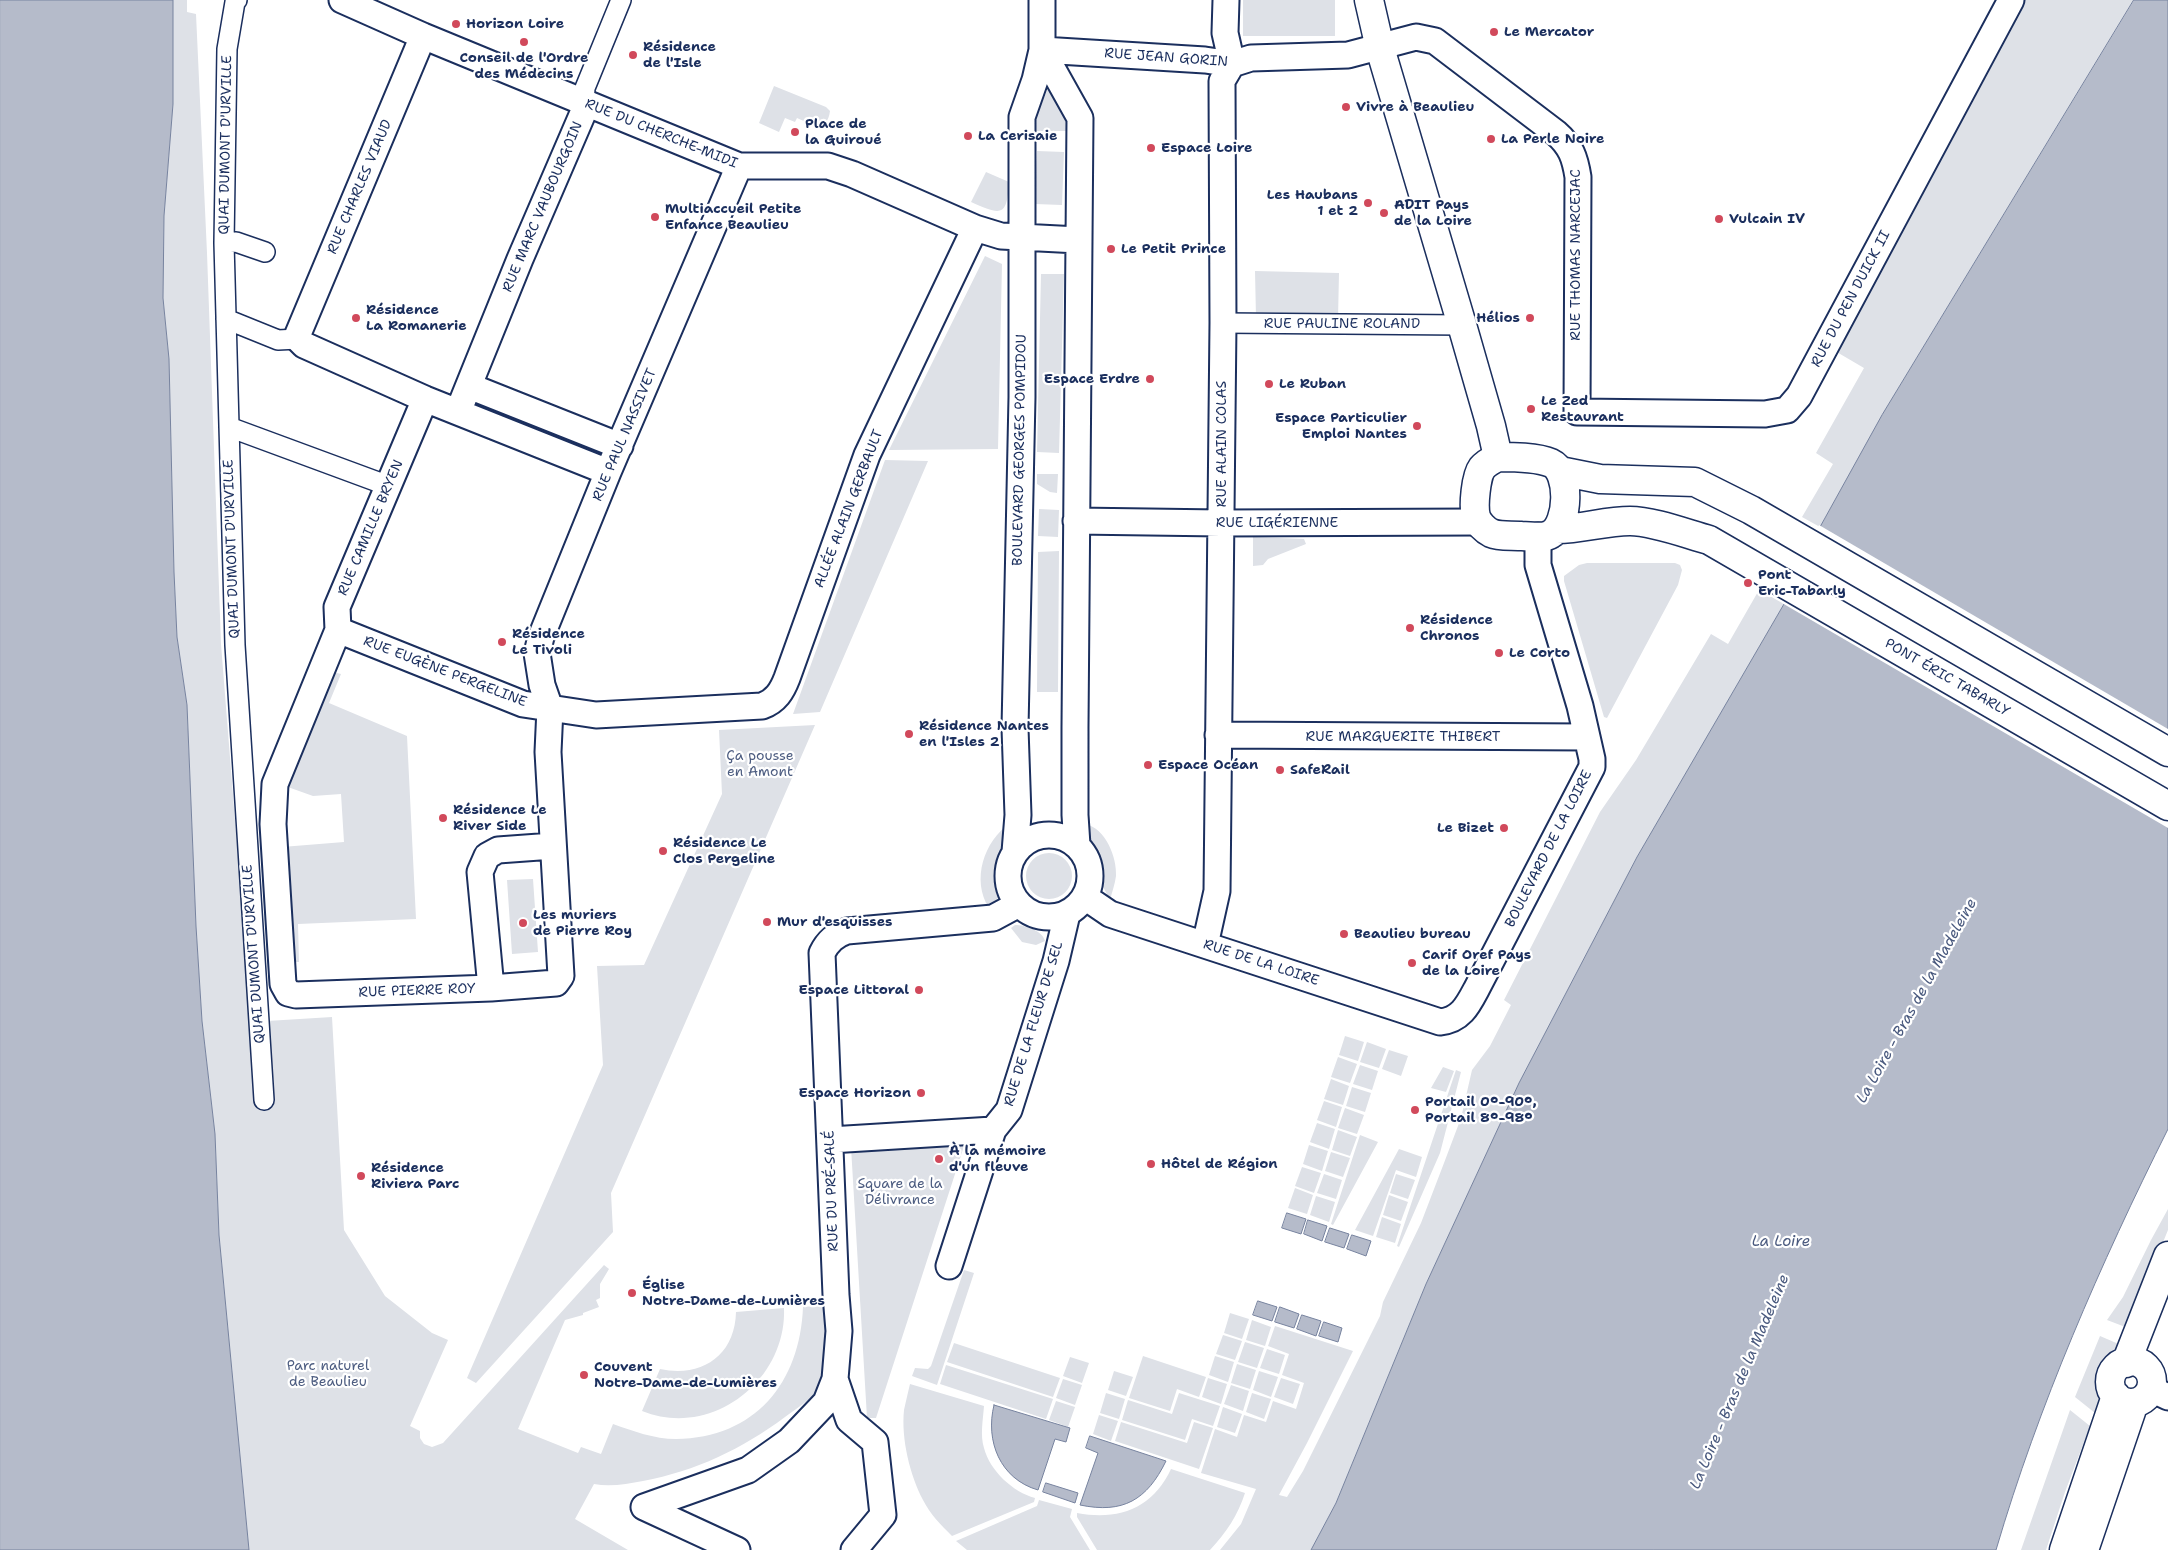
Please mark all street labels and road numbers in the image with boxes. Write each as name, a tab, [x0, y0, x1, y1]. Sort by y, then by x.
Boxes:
street label: RUE JEAN GORIN	[1104, 45, 1228, 71]
street label: QUAI DUMONT D'URVILLE	[216, 55, 236, 235]
street label: RUE DU CHERCHE-MIDI	[582, 96, 740, 172]
street label: RUE CHARLES VIAUD	[324, 117, 396, 257]
street label: RUE MARC VAUBOURGOIN	[499, 119, 587, 295]
street label: RUE THOMAS NARCEJAC	[1568, 169, 1584, 341]
street label: RUE DU PEN DUICK II	[1808, 228, 1894, 370]
street label: RUE PAULINE ROLAND	[1264, 316, 1420, 332]
street label: BOULEVARD GEORGES POMPIDOU	[1010, 334, 1030, 566]
street label: RUE PAUL NASSIVET	[589, 366, 661, 504]
street label: RUE ALAIN COLAS	[1214, 381, 1230, 507]
street label: ALLÉE ALAIN GERBAULT	[811, 427, 887, 591]
street label: RUE CAMILLE BRYEN	[335, 458, 407, 598]
street label: QUAI DUMONT D'URVILLE	[220, 459, 244, 639]
street label: RUE LIGÉRIENNE	[1216, 515, 1338, 531]
street label: RUE EUGÈNE PERGELINE	[361, 633, 529, 711]
street label: PONT ÉRIC TABARLY	[1882, 635, 2012, 721]
street label: RUE MARGUERITE THIBERT	[1306, 729, 1500, 745]
street label: BOULEVARD DE LA LOIRE	[1502, 768, 1596, 930]
street label: QUAI DUMONT D'URVILLE	[239, 864, 269, 1044]
street label: RUE DE LA LOIRE	[1201, 936, 1321, 990]
street label: RUE DE LA FLEUR DE SEL	[1001, 940, 1067, 1108]
street label: RUE PIERRE ROY	[358, 981, 476, 1001]
street label: RUE DU PRÉ-SALÉ	[821, 1130, 843, 1252]

